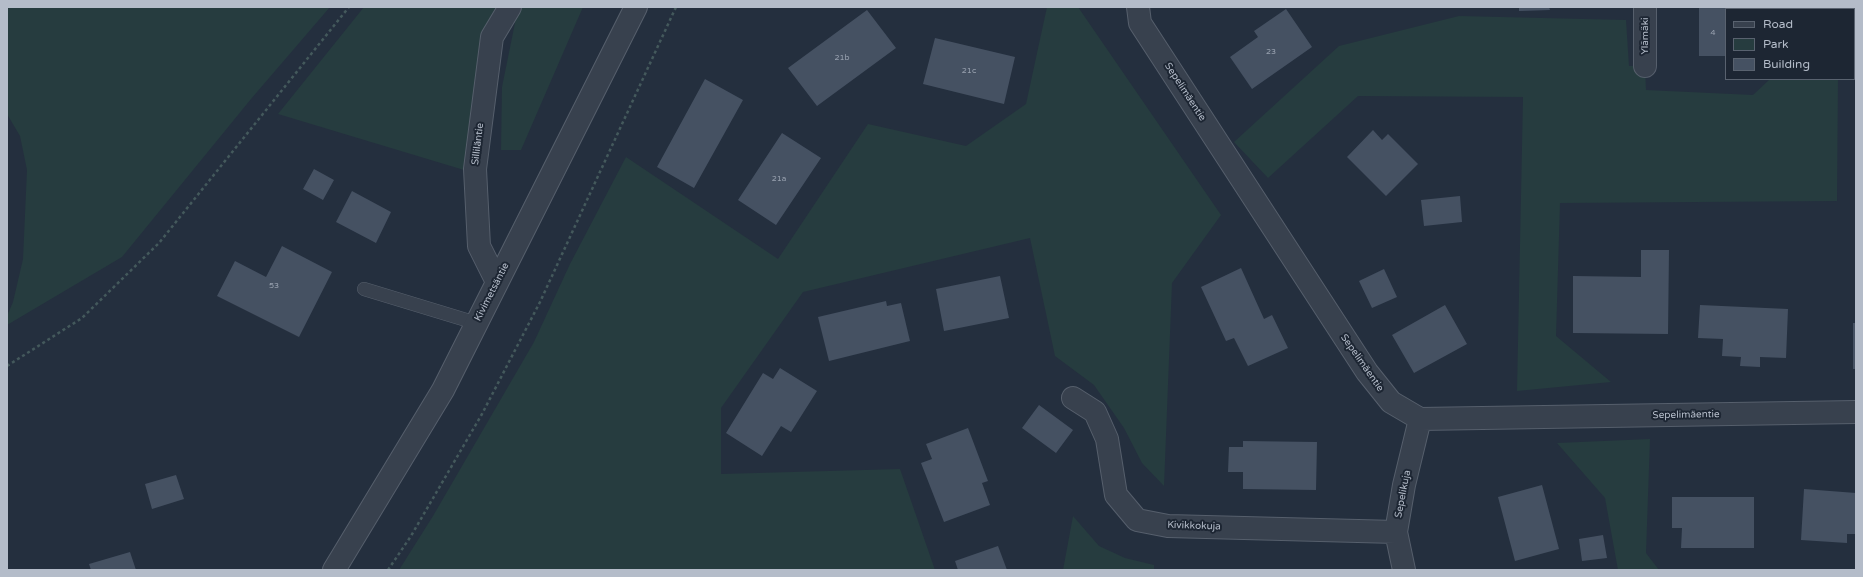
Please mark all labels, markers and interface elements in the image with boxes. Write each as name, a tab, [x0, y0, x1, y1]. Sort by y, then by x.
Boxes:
legend	[1725, 8, 1855, 80]
street label: Ylämäki	[1639, 17, 1651, 55]
text: Road	[1763, 17, 1793, 31]
house number: 4	[1710, 28, 1716, 38]
text: Park	[1763, 37, 1789, 51]
house number: 23	[1266, 47, 1276, 57]
house number: 21b	[834, 53, 850, 63]
text: Building	[1763, 57, 1810, 71]
street label: Sepelimäentie	[1162, 61, 1208, 123]
house number: 21c	[962, 66, 976, 76]
street label: Silliläntie	[469, 122, 487, 166]
house number: 21a	[772, 174, 786, 184]
street label: Kivimetsäntie	[472, 261, 512, 323]
house number: 53	[269, 281, 279, 291]
street label: Sepelimäentie	[1338, 332, 1386, 394]
street label: Sepelimäentie	[1652, 408, 1720, 422]
street label: Sepelikuja	[1392, 469, 1414, 519]
street label: Kivikkokuja	[1167, 519, 1221, 533]

